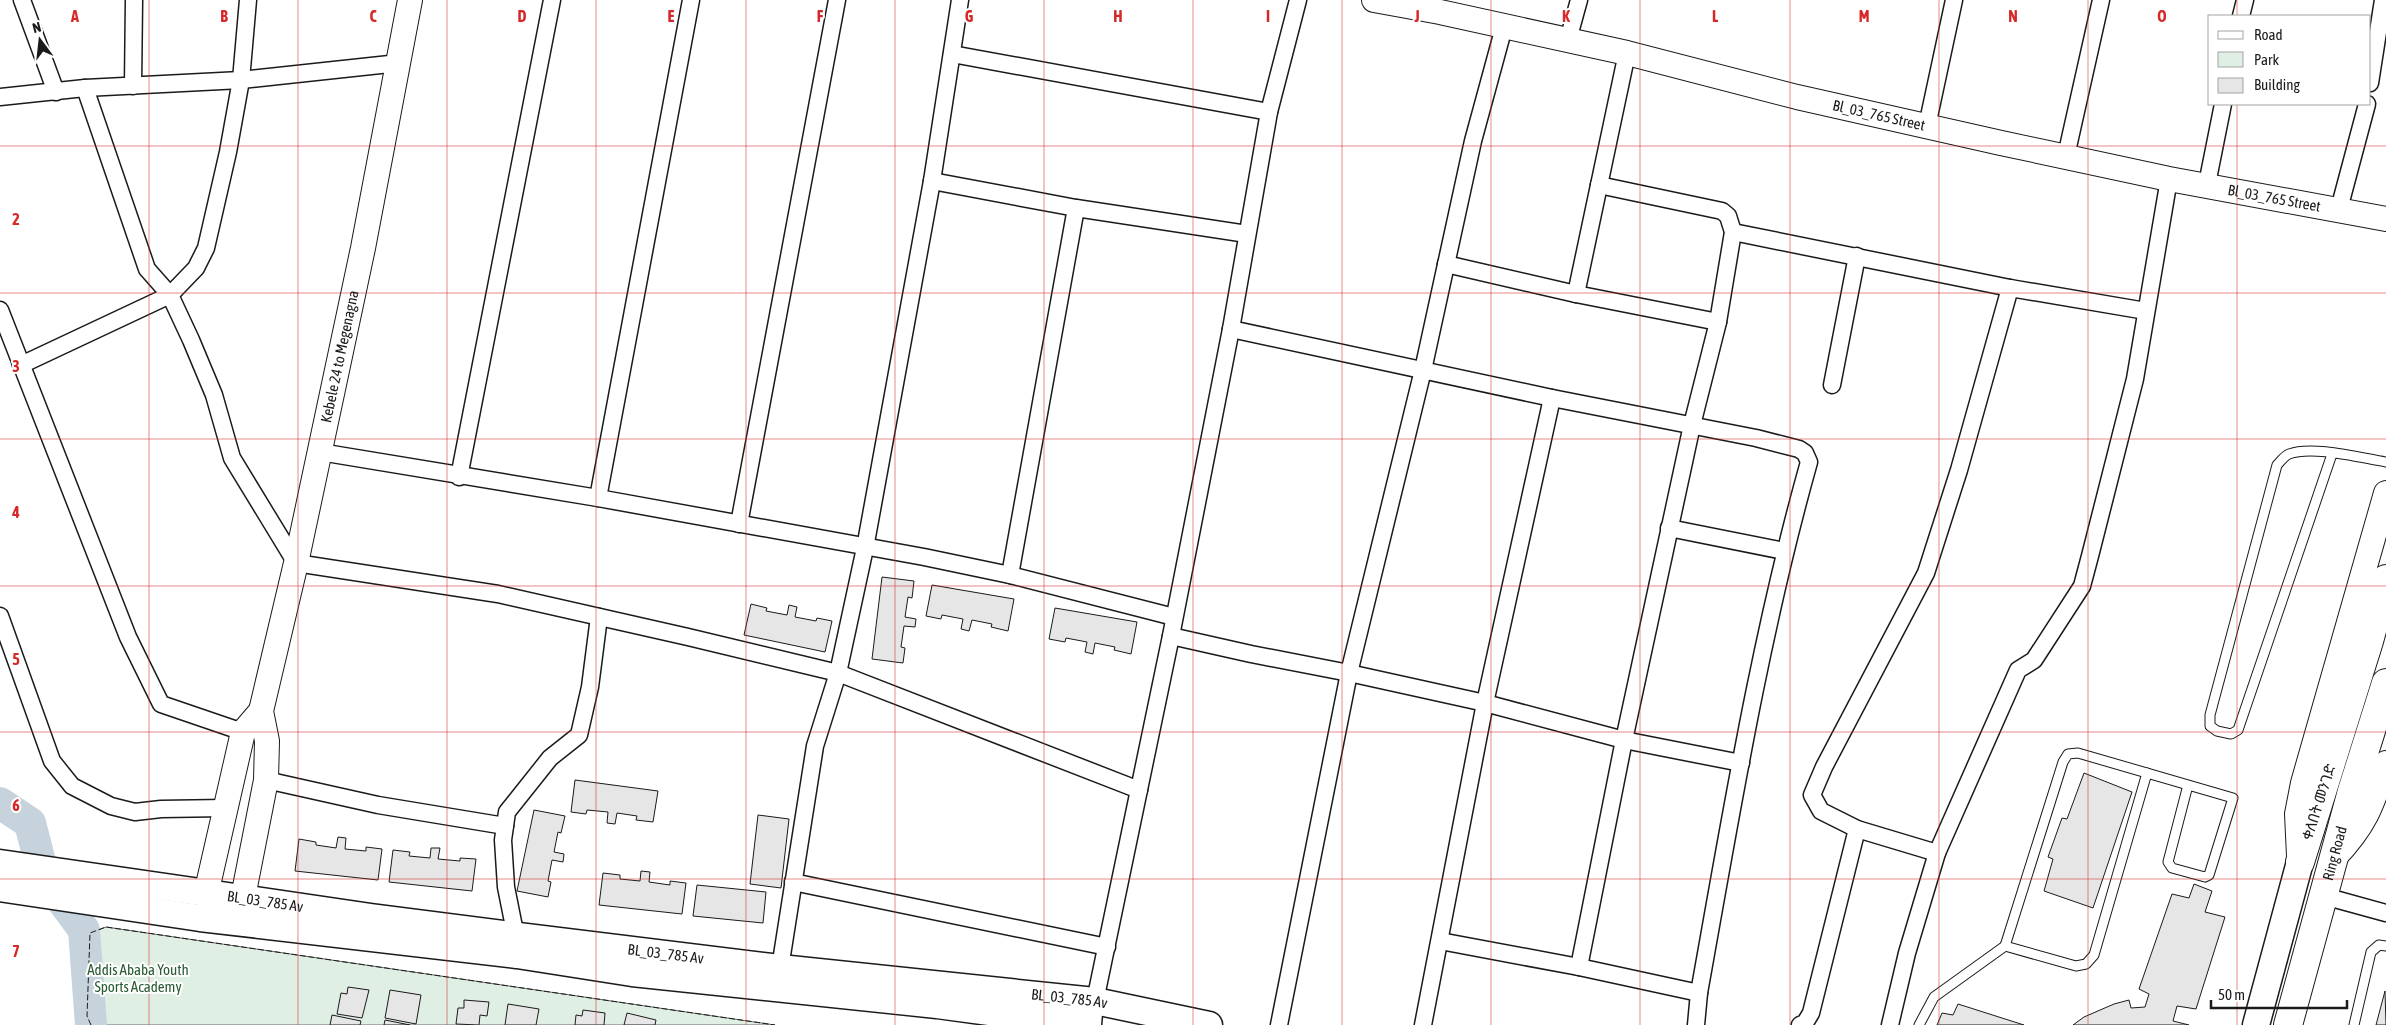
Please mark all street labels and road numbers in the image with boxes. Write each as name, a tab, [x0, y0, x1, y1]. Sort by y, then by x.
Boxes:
street label: Bl_03_765 Street	[1831, 96, 1927, 134]
street label: Bl_03_765 Street	[2226, 181, 2322, 215]
street label: Kebele 24 to Megenagna	[317, 289, 362, 424]
street label: ቀለበት መንገድ	[2298, 762, 2339, 842]
street label: Ring Road	[2319, 824, 2350, 882]
street label: BL_03_785 Av	[226, 887, 304, 915]
street label: BL_03_785 Av	[627, 940, 705, 967]
street label: BL_03_785 Av	[1030, 985, 1109, 1011]

